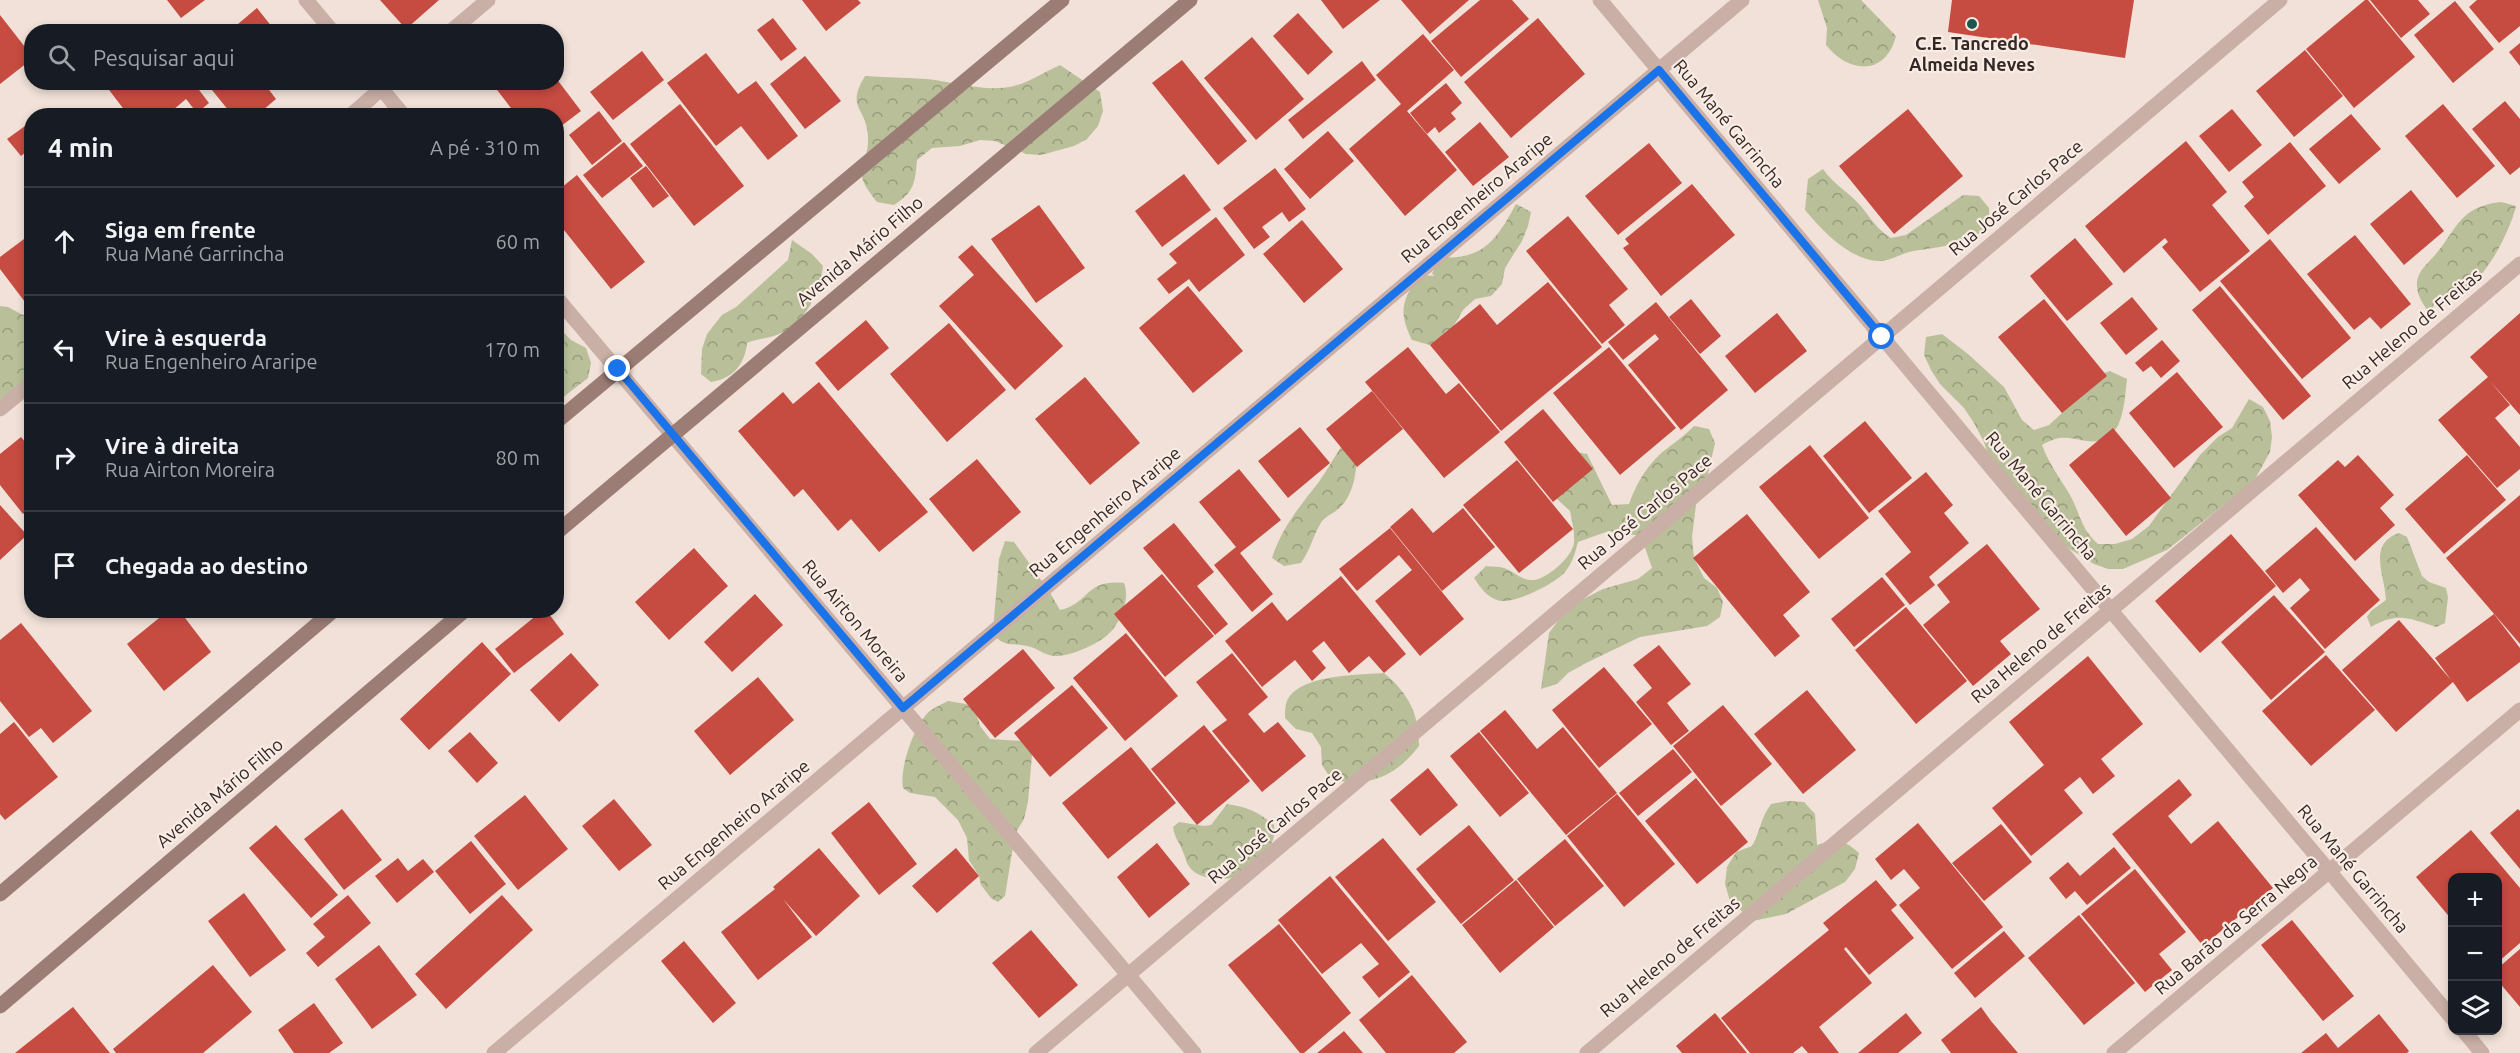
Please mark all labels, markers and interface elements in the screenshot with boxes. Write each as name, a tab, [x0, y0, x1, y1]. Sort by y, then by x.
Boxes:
marker: C.E. Tancredo Almeida Neves	[1965, 17, 1979, 31]
search box	[24, 24, 564, 90]
place label: C.E. Tancredo Almeida Neves	[1909, 33, 2035, 74]
icon: search	[45, 41, 78, 74]
text: Pesquisar aqui	[93, 45, 235, 70]
street label: Rua Mané Garrincha	[1670, 55, 1789, 192]
street label: Rua Engenheiro Araripe	[1397, 128, 1556, 266]
text: 4 min	[48, 133, 114, 162]
street label: Rua José Carlos Pace	[1944, 135, 2086, 259]
text: A pé · 310 m	[430, 136, 540, 159]
street label: Avenida Mário Filho	[792, 192, 927, 309]
text: Siga em frente	[105, 217, 256, 242]
icon: ahead	[48, 225, 81, 258]
text: 60 m	[496, 230, 540, 253]
text: Rua Mané Garrincha	[105, 242, 284, 265]
street label: Rua Heleno de Freitas	[2338, 264, 2485, 392]
route start	[1868, 323, 1894, 349]
text: Vire à esquerda	[105, 325, 267, 350]
icon: left	[48, 333, 81, 366]
text: 170 m	[484, 338, 540, 361]
text: Rua Engenheiro Araripe	[105, 350, 318, 373]
route end	[604, 355, 630, 381]
street label: Rua Mané Garrincha	[1982, 427, 2101, 564]
text: Vire à direita	[105, 433, 239, 458]
icon: right	[48, 441, 81, 474]
street label: Rua Engenheiro Araripe	[1025, 442, 1184, 580]
text: 80 m	[496, 446, 540, 469]
street label: Rua José Carlos Pace	[1573, 449, 1715, 573]
text: Rua Airton Moreira	[105, 458, 275, 481]
icon: arrive	[48, 549, 81, 582]
text: Chegada ao destino	[105, 553, 308, 578]
street label: Rua Airton Moreira	[799, 555, 913, 685]
street label: Rua Heleno de Freitas	[1967, 578, 2114, 706]
street label: Avenida Mário Filho	[152, 734, 287, 851]
street label: Rua Engenheiro Araripe	[654, 755, 813, 893]
street label: Rua José Carlos Pace	[1203, 763, 1345, 887]
street label: Rua Mané Garrincha	[2294, 800, 2413, 937]
street label: Rua Barão da Serra Negra	[2150, 850, 2321, 998]
map controls	[2448, 873, 2502, 1035]
button: +	[2448, 873, 2502, 927]
street label: Rua Heleno de Freitas	[1596, 892, 1743, 1020]
button: −	[2448, 927, 2502, 981]
button: layers	[2448, 981, 2502, 1035]

